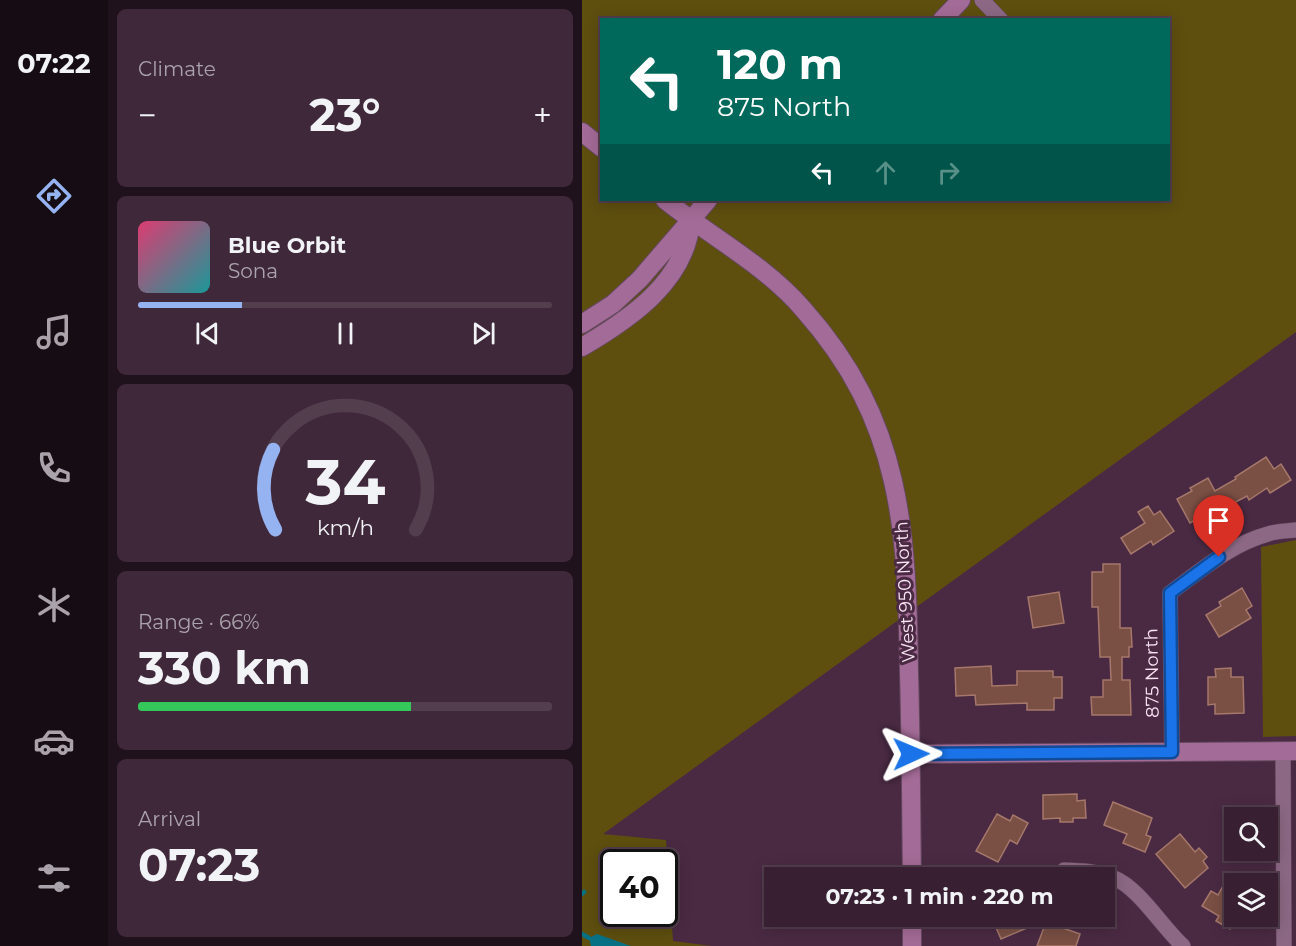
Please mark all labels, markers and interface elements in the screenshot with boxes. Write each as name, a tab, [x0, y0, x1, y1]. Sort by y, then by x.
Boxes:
text: 120 m	[717, 38, 843, 90]
icon: left	[618, 42, 696, 120]
text: 07:22	[17, 47, 91, 80]
text: Climate	[138, 57, 216, 81]
text: 23°	[309, 87, 381, 142]
text: 875 North	[717, 90, 851, 123]
text: −	[138, 95, 157, 135]
text: +	[533, 95, 552, 135]
icon: left	[806, 156, 839, 189]
icon: ahead	[869, 156, 902, 189]
icon: right	[932, 156, 965, 189]
icon: directions	[33, 175, 75, 217]
text: Blue Orbit	[228, 232, 346, 259]
text: Sona	[228, 259, 278, 283]
icon: music	[33, 311, 75, 353]
icon: previous	[191, 317, 224, 350]
icon: pause	[329, 317, 362, 350]
icon: next	[467, 317, 500, 350]
text: 34	[304, 444, 385, 520]
icon: phone	[33, 447, 75, 489]
pin	[1193, 495, 1244, 557]
icon: arrive	[1202, 504, 1235, 537]
text: km/h	[316, 514, 374, 540]
street label: West 950 North	[890, 521, 920, 663]
icon: climate	[33, 584, 75, 626]
text: Range · 66%	[138, 610, 260, 634]
street label: 875 North	[1140, 628, 1164, 718]
text: 330 km	[138, 640, 311, 695]
icon: car	[33, 720, 75, 762]
position arrow	[879, 722, 943, 786]
text: Arrival	[138, 807, 201, 831]
map controls	[1224, 807, 1278, 927]
button: search	[1224, 807, 1278, 861]
text: 07:23	[138, 837, 260, 892]
speed limit sign: 40	[600, 849, 678, 927]
icon: filters	[33, 857, 75, 899]
button: layers	[1224, 873, 1278, 927]
text: 07:23 · 1 min · 220 m	[826, 883, 1053, 910]

